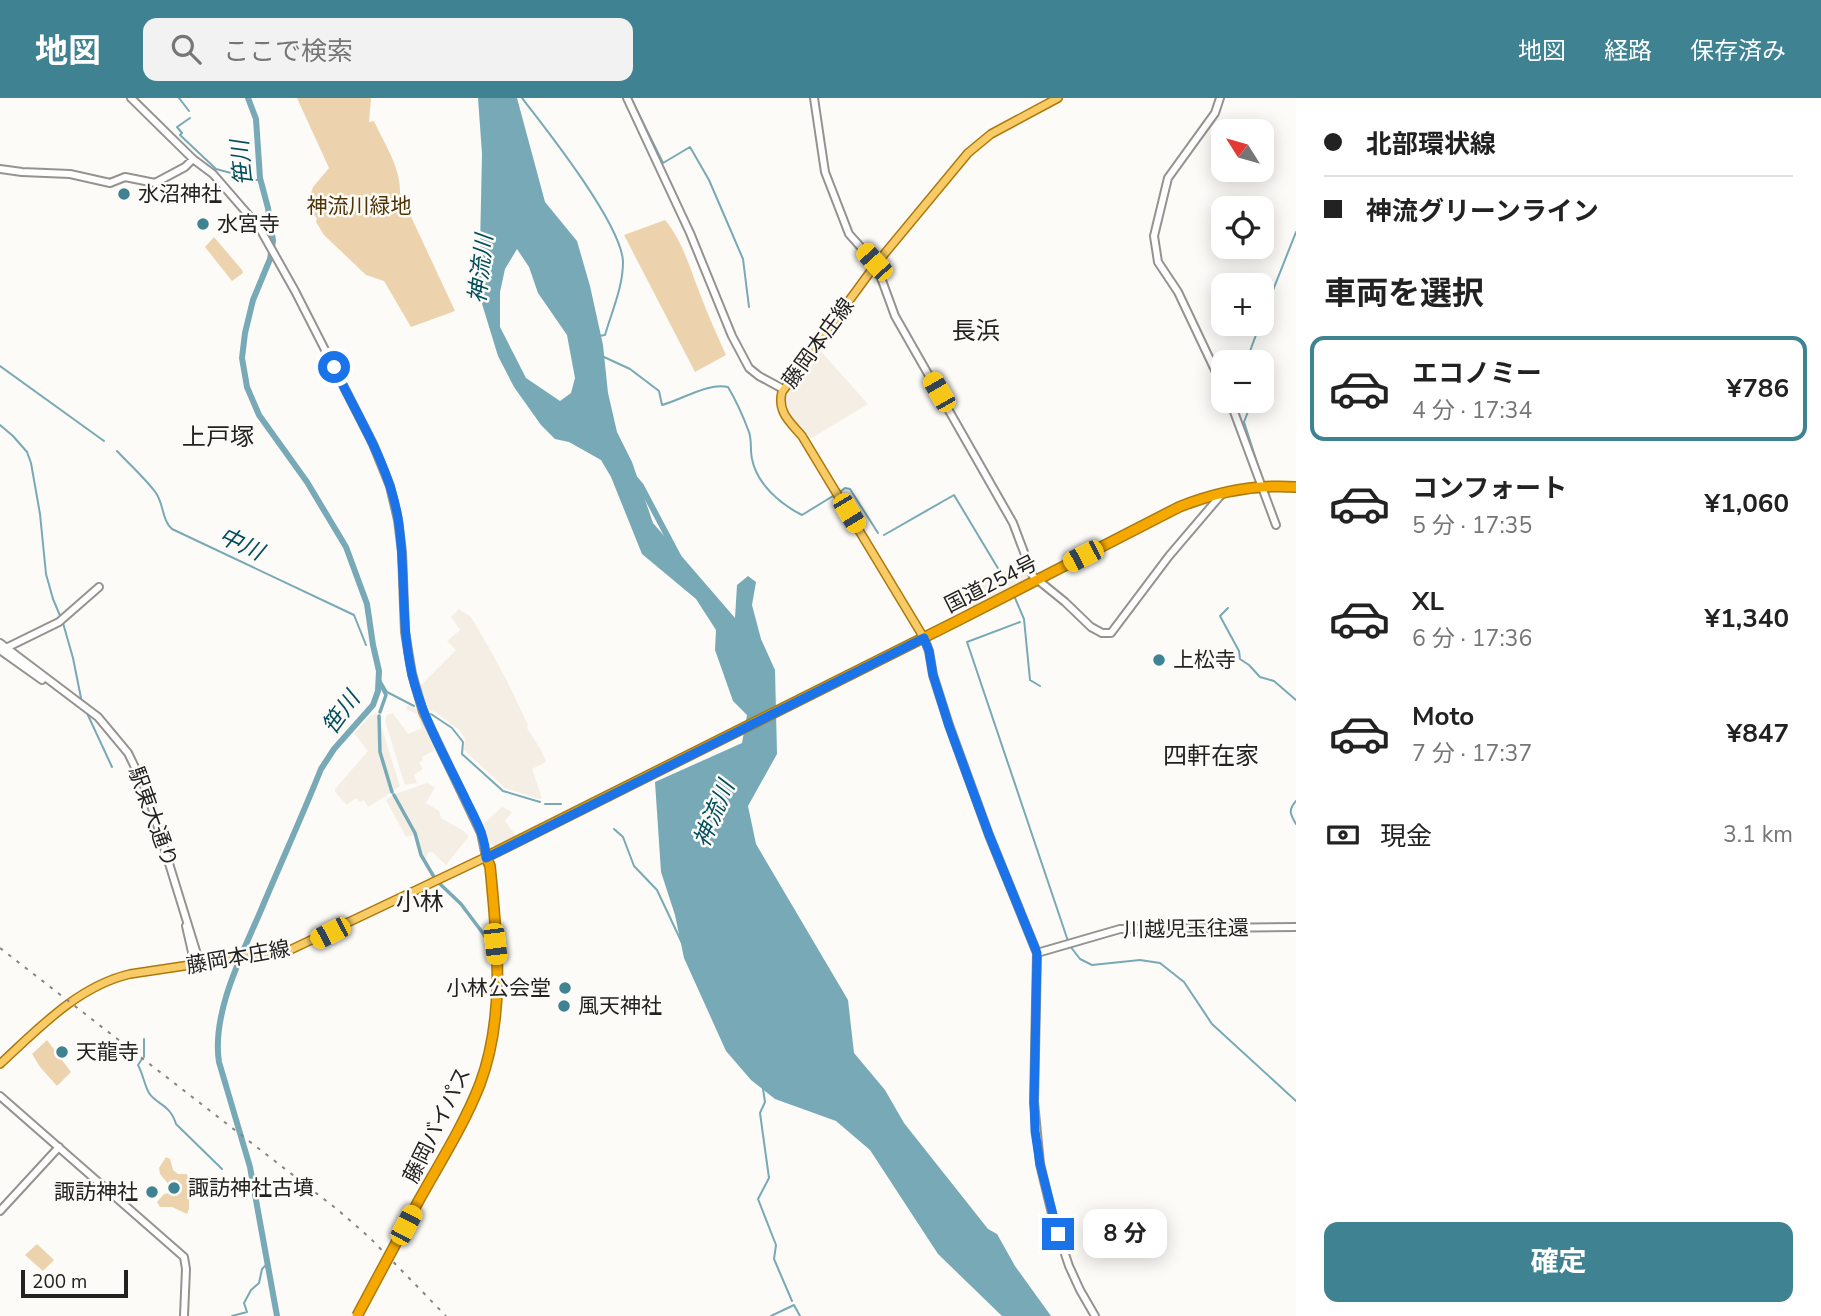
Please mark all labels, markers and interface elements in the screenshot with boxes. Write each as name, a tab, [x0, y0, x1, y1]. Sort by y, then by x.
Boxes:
search box	[143, 18, 633, 81]
text: 地図	[35, 29, 101, 74]
icon: search	[167, 30, 205, 68]
text: ここで検索	[223, 34, 353, 69]
text: 地図	[1518, 35, 1566, 67]
text: 経路	[1604, 35, 1652, 67]
text: 保存済み	[1690, 35, 1786, 67]
north arrow	[1211, 119, 1274, 182]
map controls	[1211, 119, 1274, 413]
text: 北部環状線	[1366, 127, 1496, 162]
water label: 笹川	[224, 136, 260, 187]
place label: 水沼神社	[138, 180, 222, 208]
marker: 水沼神社	[116, 186, 132, 202]
park label: 神流川緑地	[307, 192, 412, 220]
text: 神流グリーンライン	[1366, 194, 1599, 229]
button: locate	[1211, 196, 1274, 259]
place label: 水宮寺	[217, 210, 280, 238]
marker: 水宮寺	[195, 216, 211, 232]
water label: 神流川	[462, 230, 500, 305]
car	[853, 239, 896, 285]
text: 車両を選択	[1324, 272, 1484, 315]
button: +	[1211, 273, 1274, 336]
street label: 藤岡本庄線	[776, 292, 860, 394]
district label: 長浜	[952, 315, 1000, 347]
button: −	[1211, 350, 1274, 413]
route start	[318, 351, 350, 383]
text: エコノミー	[1412, 356, 1542, 391]
icon: car	[1328, 357, 1391, 420]
car	[920, 369, 959, 415]
text: ¥786	[1727, 371, 1789, 406]
text: 4 分 · 17:34	[1412, 395, 1532, 426]
district label: 上戸塚	[182, 421, 254, 453]
text: コンフォート	[1412, 471, 1567, 506]
icon: car	[1328, 472, 1391, 535]
text: ¥1,060	[1705, 486, 1789, 521]
car	[830, 490, 869, 536]
text: 5 分 · 17:35	[1412, 510, 1532, 541]
water label: 中川	[214, 520, 271, 569]
car	[1060, 537, 1107, 575]
street label: 国道254号	[940, 549, 1042, 619]
text: XL	[1412, 584, 1444, 619]
icon: car	[1328, 587, 1391, 650]
text: ¥1,340	[1705, 601, 1789, 636]
text: 6 分 · 17:36	[1412, 623, 1532, 654]
place label: 上松寺	[1173, 646, 1236, 674]
marker: 上松寺	[1151, 652, 1167, 668]
water label: 笹川	[315, 683, 369, 741]
text: Moto	[1412, 699, 1474, 734]
icon: car	[1328, 702, 1391, 765]
text: ¥847	[1727, 716, 1789, 751]
text: 7 分 · 17:37	[1412, 738, 1532, 769]
district label: 四軒在家	[1163, 740, 1259, 772]
street label: 駅東大通り	[122, 763, 184, 871]
water label: 神流川	[686, 773, 743, 852]
icon: cash	[1324, 816, 1362, 854]
text: 現金	[1380, 819, 1432, 854]
text: 3.1 km	[1723, 819, 1793, 850]
district label: 小林	[396, 886, 444, 918]
car	[307, 914, 354, 952]
street label: 川越児玉往還	[1123, 914, 1249, 944]
car	[483, 922, 508, 966]
street label: 藤岡本庄線	[184, 934, 292, 980]
place label: 小林公会堂	[446, 974, 551, 1002]
marker: 小林公会堂	[557, 980, 573, 996]
place label: 風天神社	[578, 992, 662, 1020]
marker: 風天神社	[556, 998, 572, 1014]
place label: 天龍寺	[76, 1038, 139, 1066]
marker: 天龍寺	[54, 1044, 70, 1060]
street label: 藤岡バイパス	[397, 1062, 477, 1188]
place label: 諏訪神社古墳	[188, 1174, 314, 1202]
place label: 諏訪神社	[54, 1178, 138, 1206]
marker: 諏訪神社古墳	[166, 1180, 182, 1196]
marker: 諏訪神社	[144, 1184, 160, 1200]
car	[387, 1202, 426, 1248]
callout: 8 分	[1082, 1210, 1166, 1258]
route end	[1042, 1218, 1074, 1250]
text: 8 分	[1103, 1218, 1147, 1249]
button: 確定	[1324, 1222, 1793, 1302]
scale bar	[21, 1267, 128, 1299]
text: 200 m	[32, 1269, 87, 1295]

